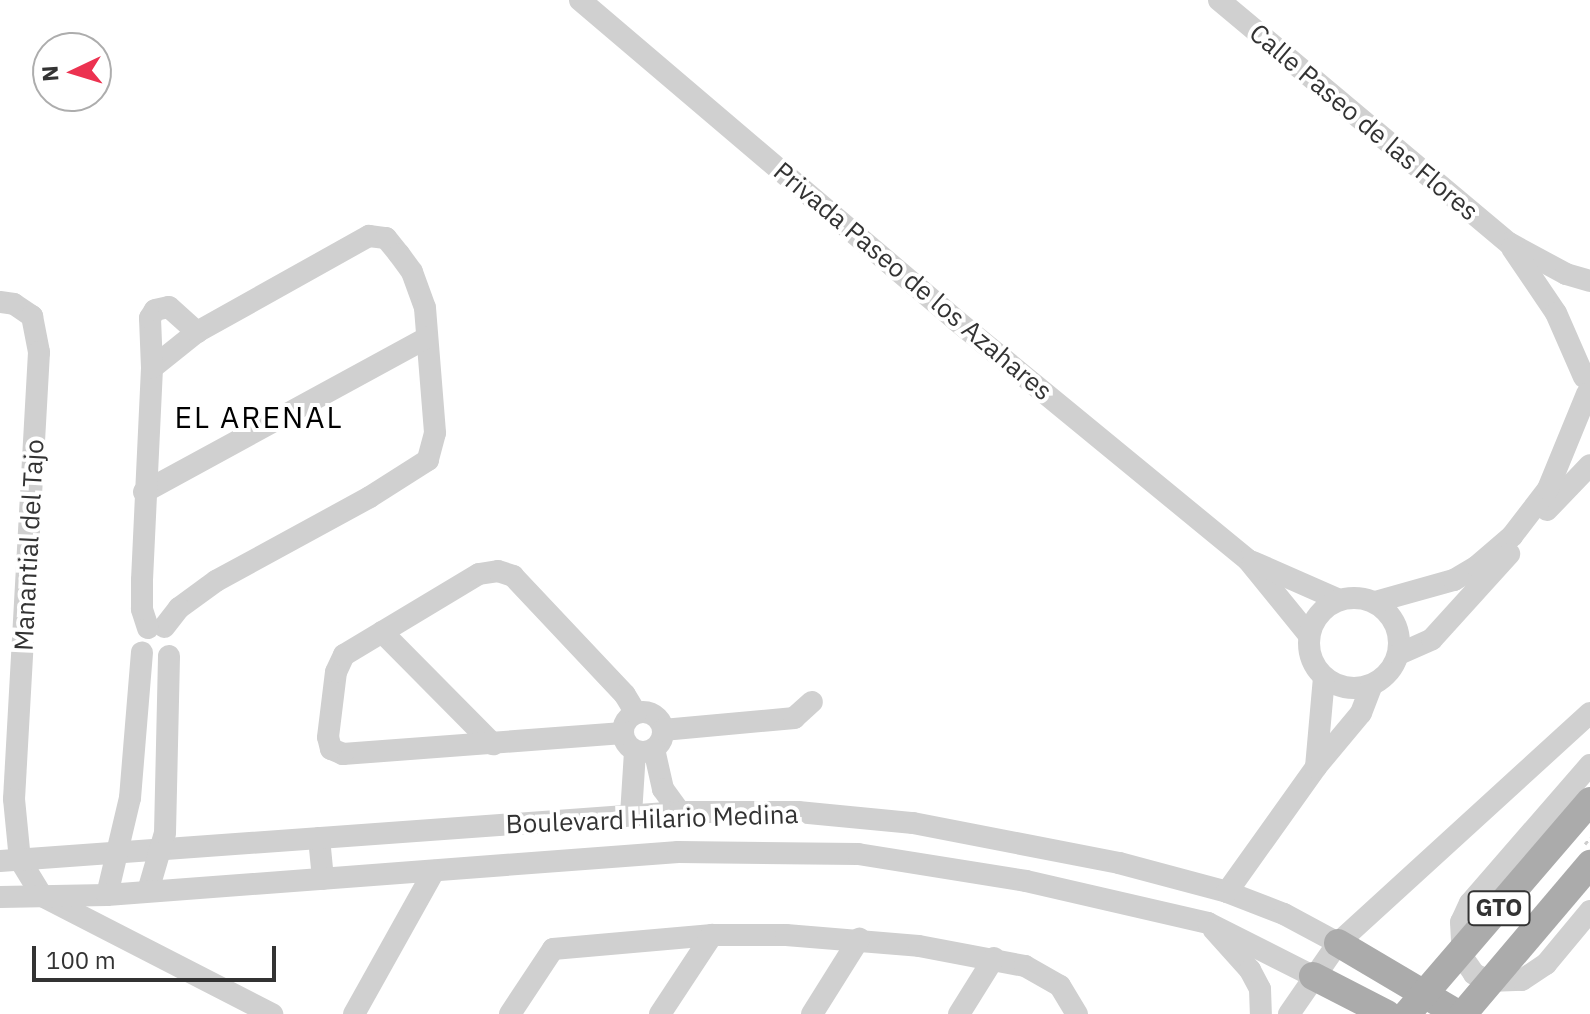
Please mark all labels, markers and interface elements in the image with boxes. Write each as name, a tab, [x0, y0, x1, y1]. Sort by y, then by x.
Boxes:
street label: Calle Paseo de las Flores	[1243, 17, 1485, 227]
north arrow	[32, 32, 112, 112]
text: N	[35, 65, 65, 83]
street label: Privada Paseo de los Azahares	[767, 155, 1059, 407]
district label: EL ARENAL	[175, 399, 343, 435]
street label: Manantial del Tajo	[8, 438, 50, 652]
street label: Boulevard Hilario Medina	[505, 798, 799, 840]
road number: GTO	[1467, 888, 1531, 928]
scale bar	[36, 930, 280, 980]
text: 100 m	[46, 944, 116, 976]

